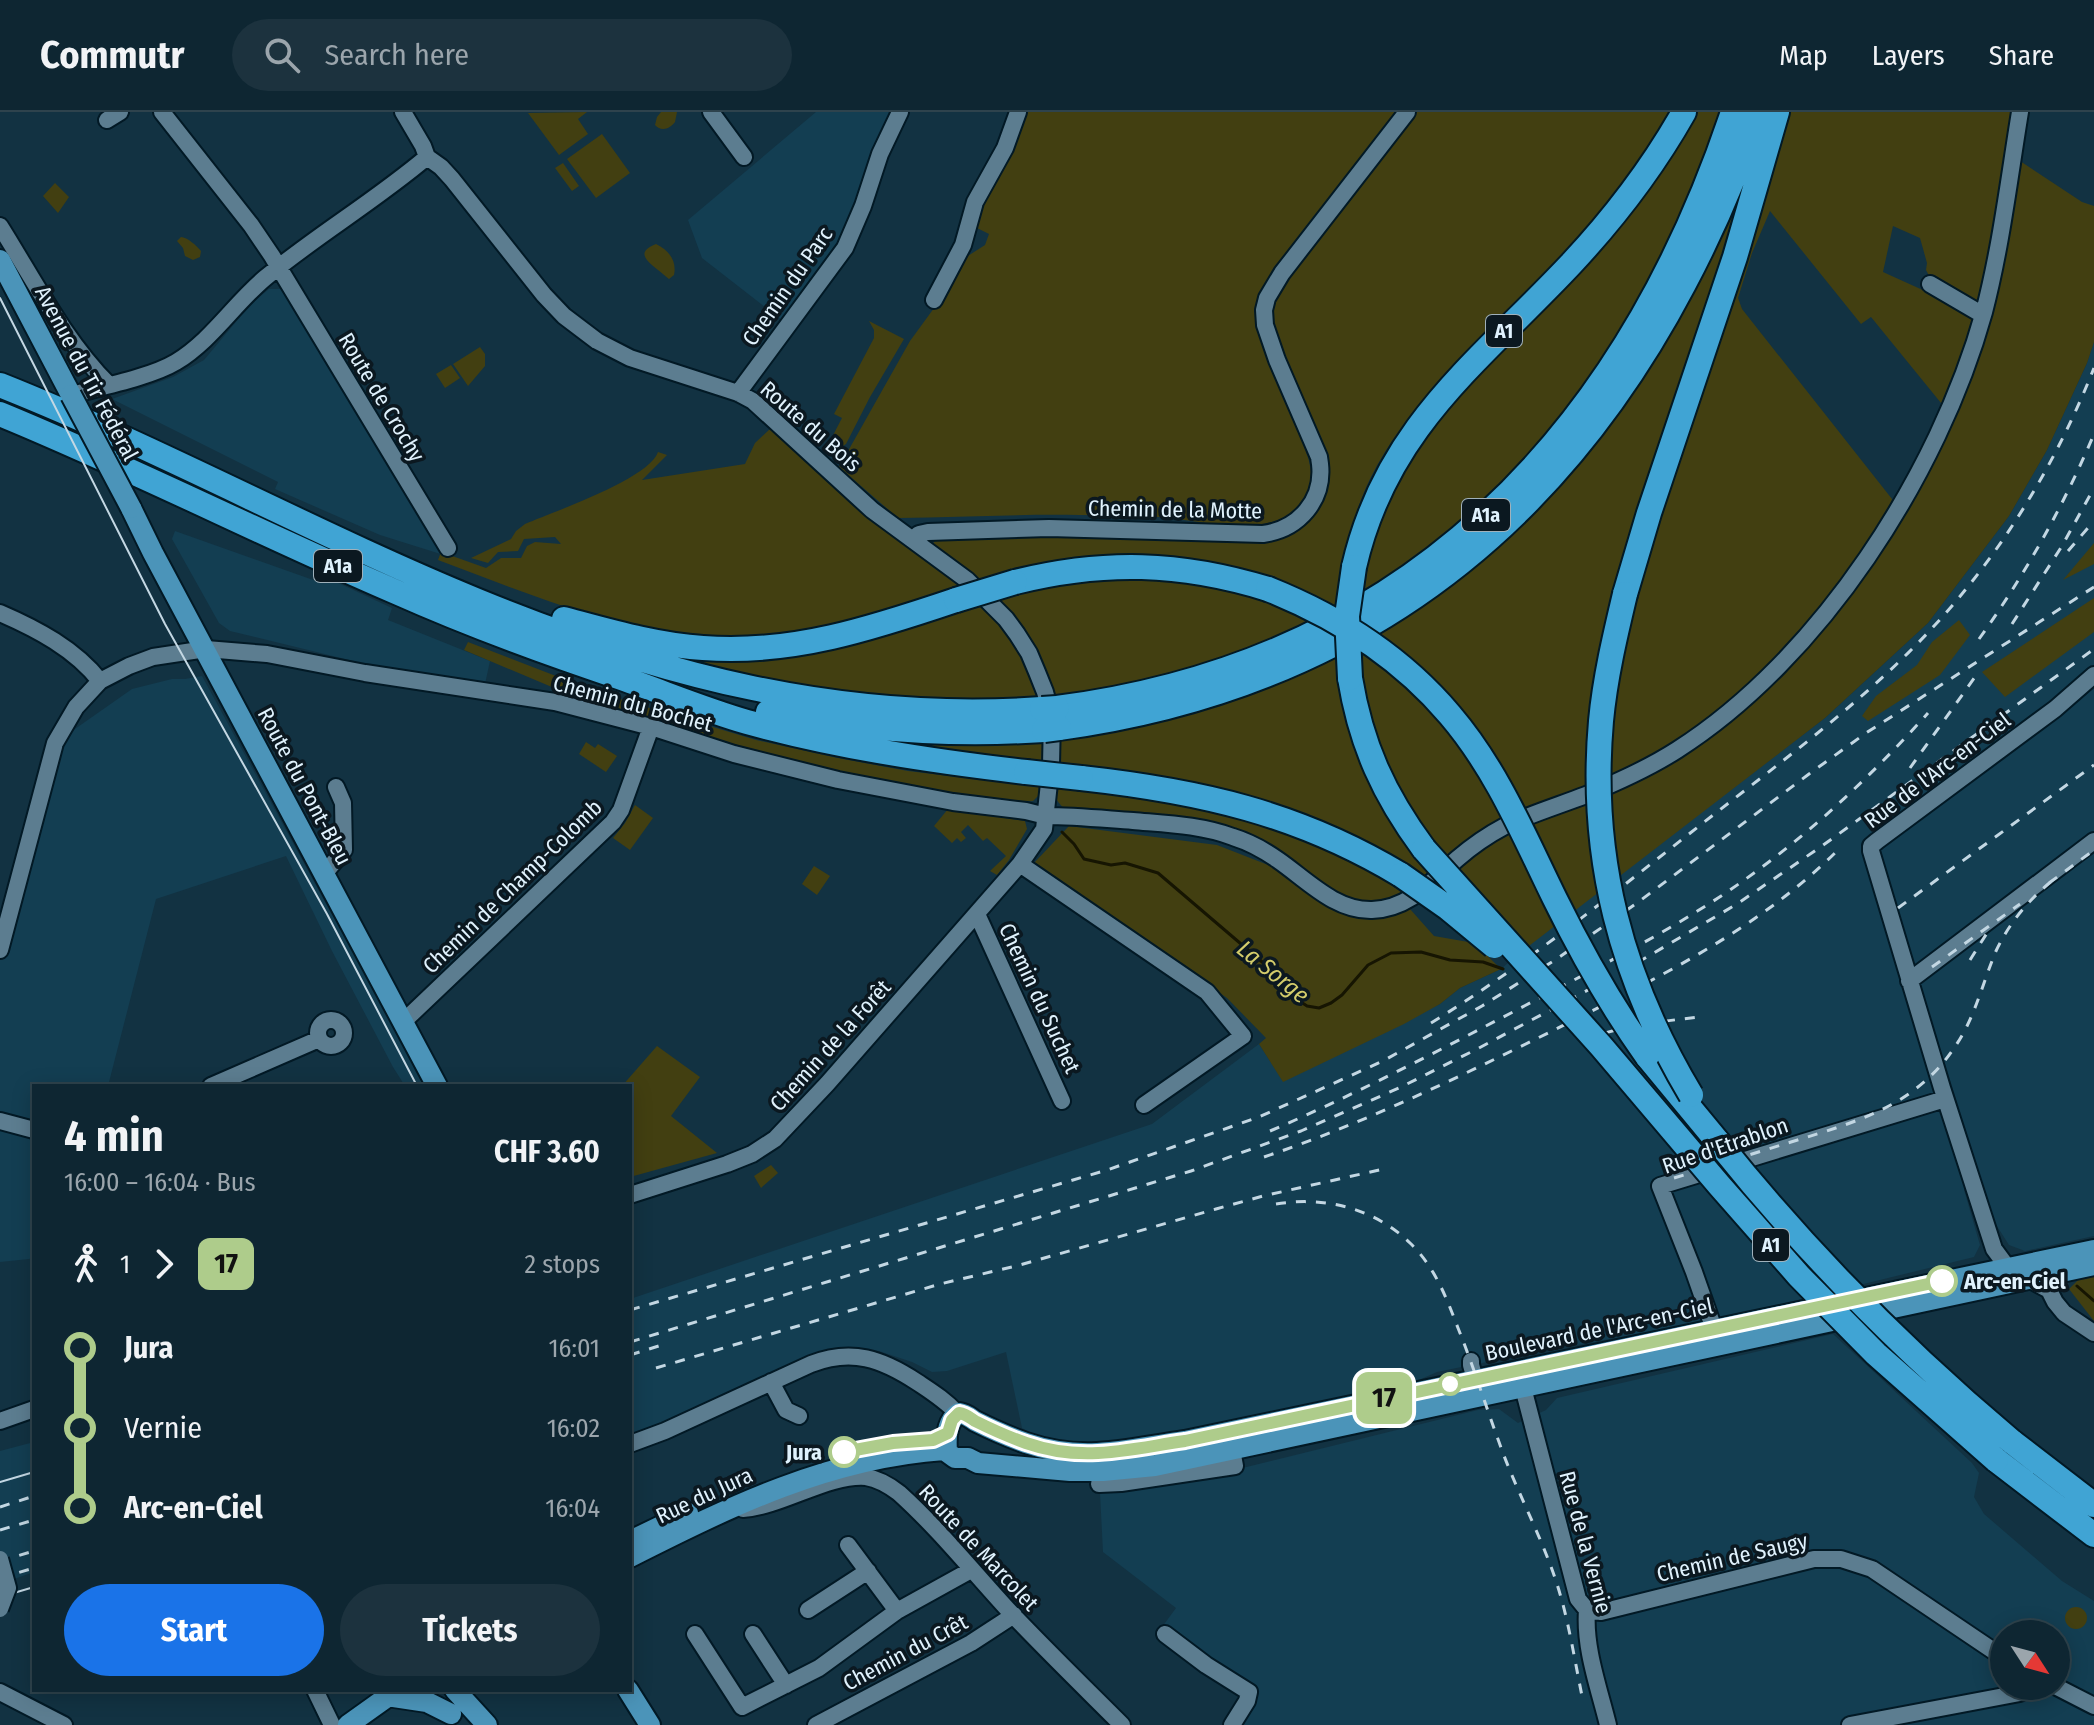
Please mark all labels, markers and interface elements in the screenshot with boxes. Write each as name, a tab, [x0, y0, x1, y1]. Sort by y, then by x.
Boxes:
search box	[232, 19, 792, 91]
text: Commutr	[40, 32, 184, 78]
icon: search	[260, 33, 304, 77]
text: Search here	[324, 37, 469, 73]
text: Map	[1779, 39, 1828, 72]
text: Layers	[1872, 39, 1945, 72]
text: Share	[1989, 39, 2054, 72]
street label: Chemin du Parc	[737, 221, 839, 351]
street label: Avenue du Tir Fédéral	[29, 281, 144, 465]
road number: A1	[1486, 315, 1522, 347]
street label: Route de Crochy	[332, 328, 431, 467]
street label: Route du Bois	[755, 375, 867, 477]
street label: Chemin de la Motte	[1088, 494, 1262, 525]
road number: A1a	[1462, 499, 1510, 531]
road number: A1a	[314, 550, 362, 582]
street label: Chemin du Bochet	[550, 669, 716, 738]
street label: Route du Pont-Bleu	[252, 703, 357, 870]
street label: Rue de l'Arc-en-Ciel	[1859, 707, 2016, 834]
street label: Chemin de Champ-Colomb	[417, 794, 608, 979]
street label: Chemin du Suchet	[993, 919, 1086, 1078]
water label: La Sorge	[1232, 935, 1314, 1009]
street label: Chemin de la Forêt	[764, 973, 897, 1117]
text: 4 min	[64, 1110, 164, 1163]
street label: Rue d'Etrablon	[1659, 1111, 1792, 1180]
text: CHF 3.60	[494, 1134, 600, 1170]
text: 16:00 – 16:04 · Bus	[64, 1167, 256, 1198]
road number: A1	[1753, 1229, 1789, 1261]
icon: walk	[64, 1242, 108, 1286]
icon: forward	[142, 1242, 186, 1286]
text: 17	[214, 1247, 238, 1280]
text: 1	[120, 1249, 130, 1280]
text: 2 stops	[525, 1249, 600, 1280]
marker: Arc-en-Ciel	[1927, 1266, 1957, 1296]
place label: Arc-en-Ciel	[1963, 1268, 2067, 1295]
street label: Boulevard de l'Arc-en-Ciel	[1483, 1292, 1716, 1367]
text: Jura	[124, 1330, 173, 1366]
text: 16:01	[548, 1333, 600, 1364]
line badge: 17	[1348, 1372, 1420, 1424]
unlabelled marker	[1439, 1373, 1461, 1395]
text: 17	[1372, 1381, 1396, 1414]
text: Vernie	[124, 1410, 202, 1446]
text: 16:02	[547, 1413, 600, 1444]
marker: Jura	[829, 1437, 859, 1467]
place label: Jura	[785, 1439, 822, 1466]
street label: Rue du Jura	[652, 1461, 757, 1530]
street label: Rue de la Vernie	[1554, 1468, 1617, 1616]
street label: Route de Marcolet	[913, 1478, 1045, 1617]
text: Arc-en-Ciel	[124, 1490, 263, 1526]
text: 16:04	[545, 1493, 600, 1524]
street label: Chemin de Saugy	[1654, 1527, 1810, 1588]
button: Start	[64, 1584, 324, 1676]
button: Tickets	[340, 1584, 600, 1676]
street label: Chemin du Crêt	[838, 1608, 973, 1697]
north arrow	[1990, 1620, 2070, 1700]
map controls	[1990, 1620, 2070, 1700]

